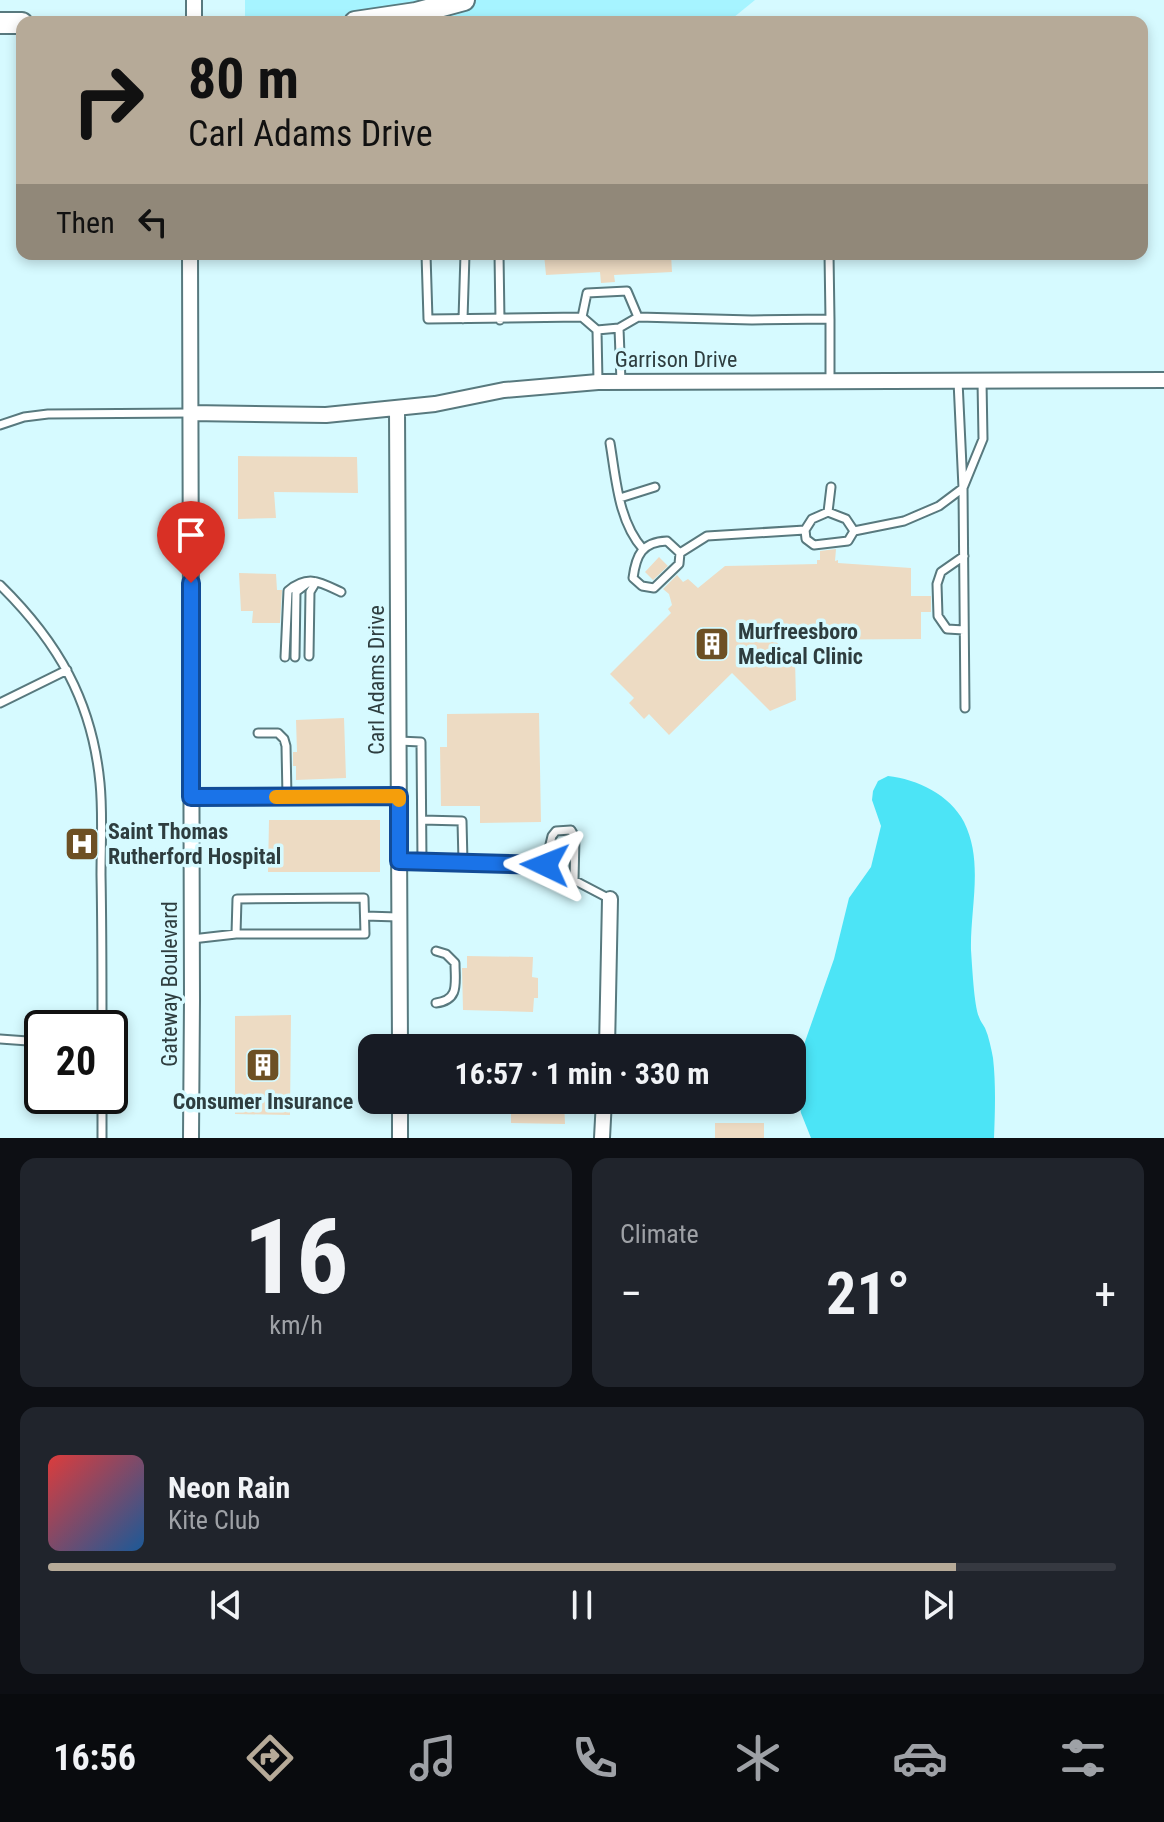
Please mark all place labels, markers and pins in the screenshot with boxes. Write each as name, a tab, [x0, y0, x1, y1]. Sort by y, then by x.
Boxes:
pin	[157, 501, 225, 583]
place label: Murfreesboro Medical Clinic	[738, 619, 863, 669]
building icon: Murfreesboro Medical Clinic	[693, 625, 731, 663]
place label: Saint Thomas Rutherford Hospital	[108, 819, 281, 869]
hospital icon: Saint Thomas Rutherford Hospital	[63, 825, 101, 863]
building icon: Consumer Insurance	[244, 1046, 282, 1084]
place label: Consumer Insurance	[173, 1089, 353, 1114]

